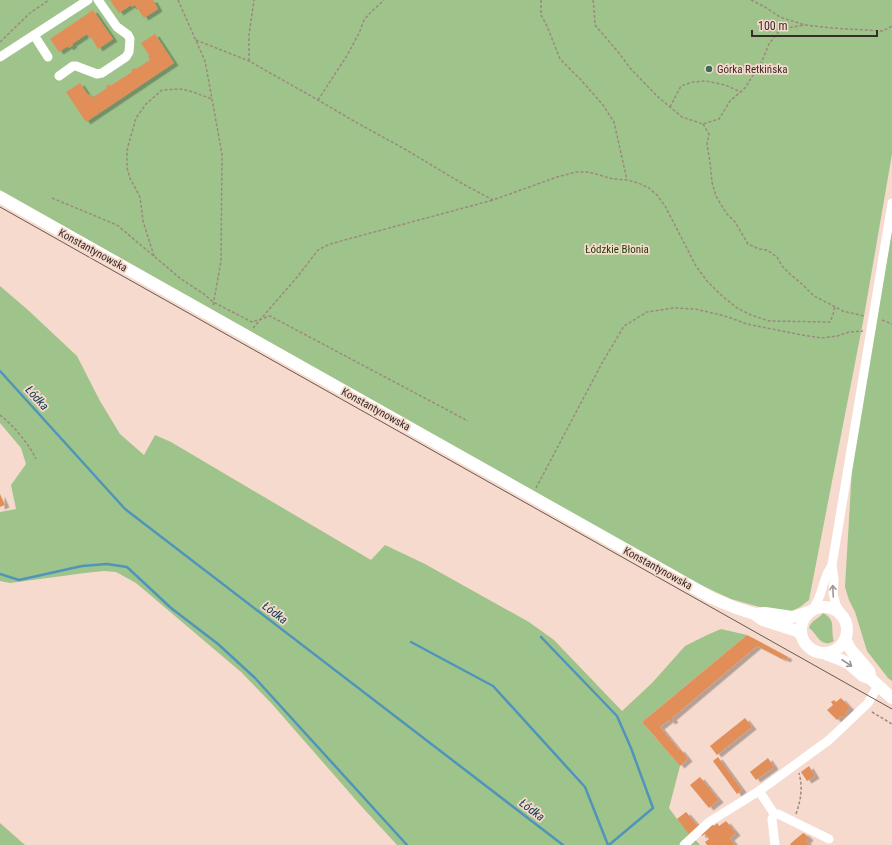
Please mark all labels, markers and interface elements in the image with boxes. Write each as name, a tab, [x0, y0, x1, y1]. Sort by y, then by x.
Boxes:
scale bar	[752, 12, 877, 38]
text: 100 m	[758, 19, 788, 33]
place label: Górka Retkińska	[717, 63, 787, 76]
marker: Górka Retkińska	[704, 64, 714, 74]
street label: Konstantynowska	[56, 226, 129, 275]
park label: Łódzkie Błonia	[585, 243, 649, 256]
water label: Łódka	[22, 383, 52, 413]
street label: Konstantynowska	[339, 385, 412, 434]
street label: Konstantynowska	[621, 544, 694, 593]
one-way arrow	[830, 585, 837, 598]
water label: Łódka	[260, 599, 290, 627]
one-way arrow	[841, 659, 852, 667]
water label: Łódka	[517, 796, 547, 824]

